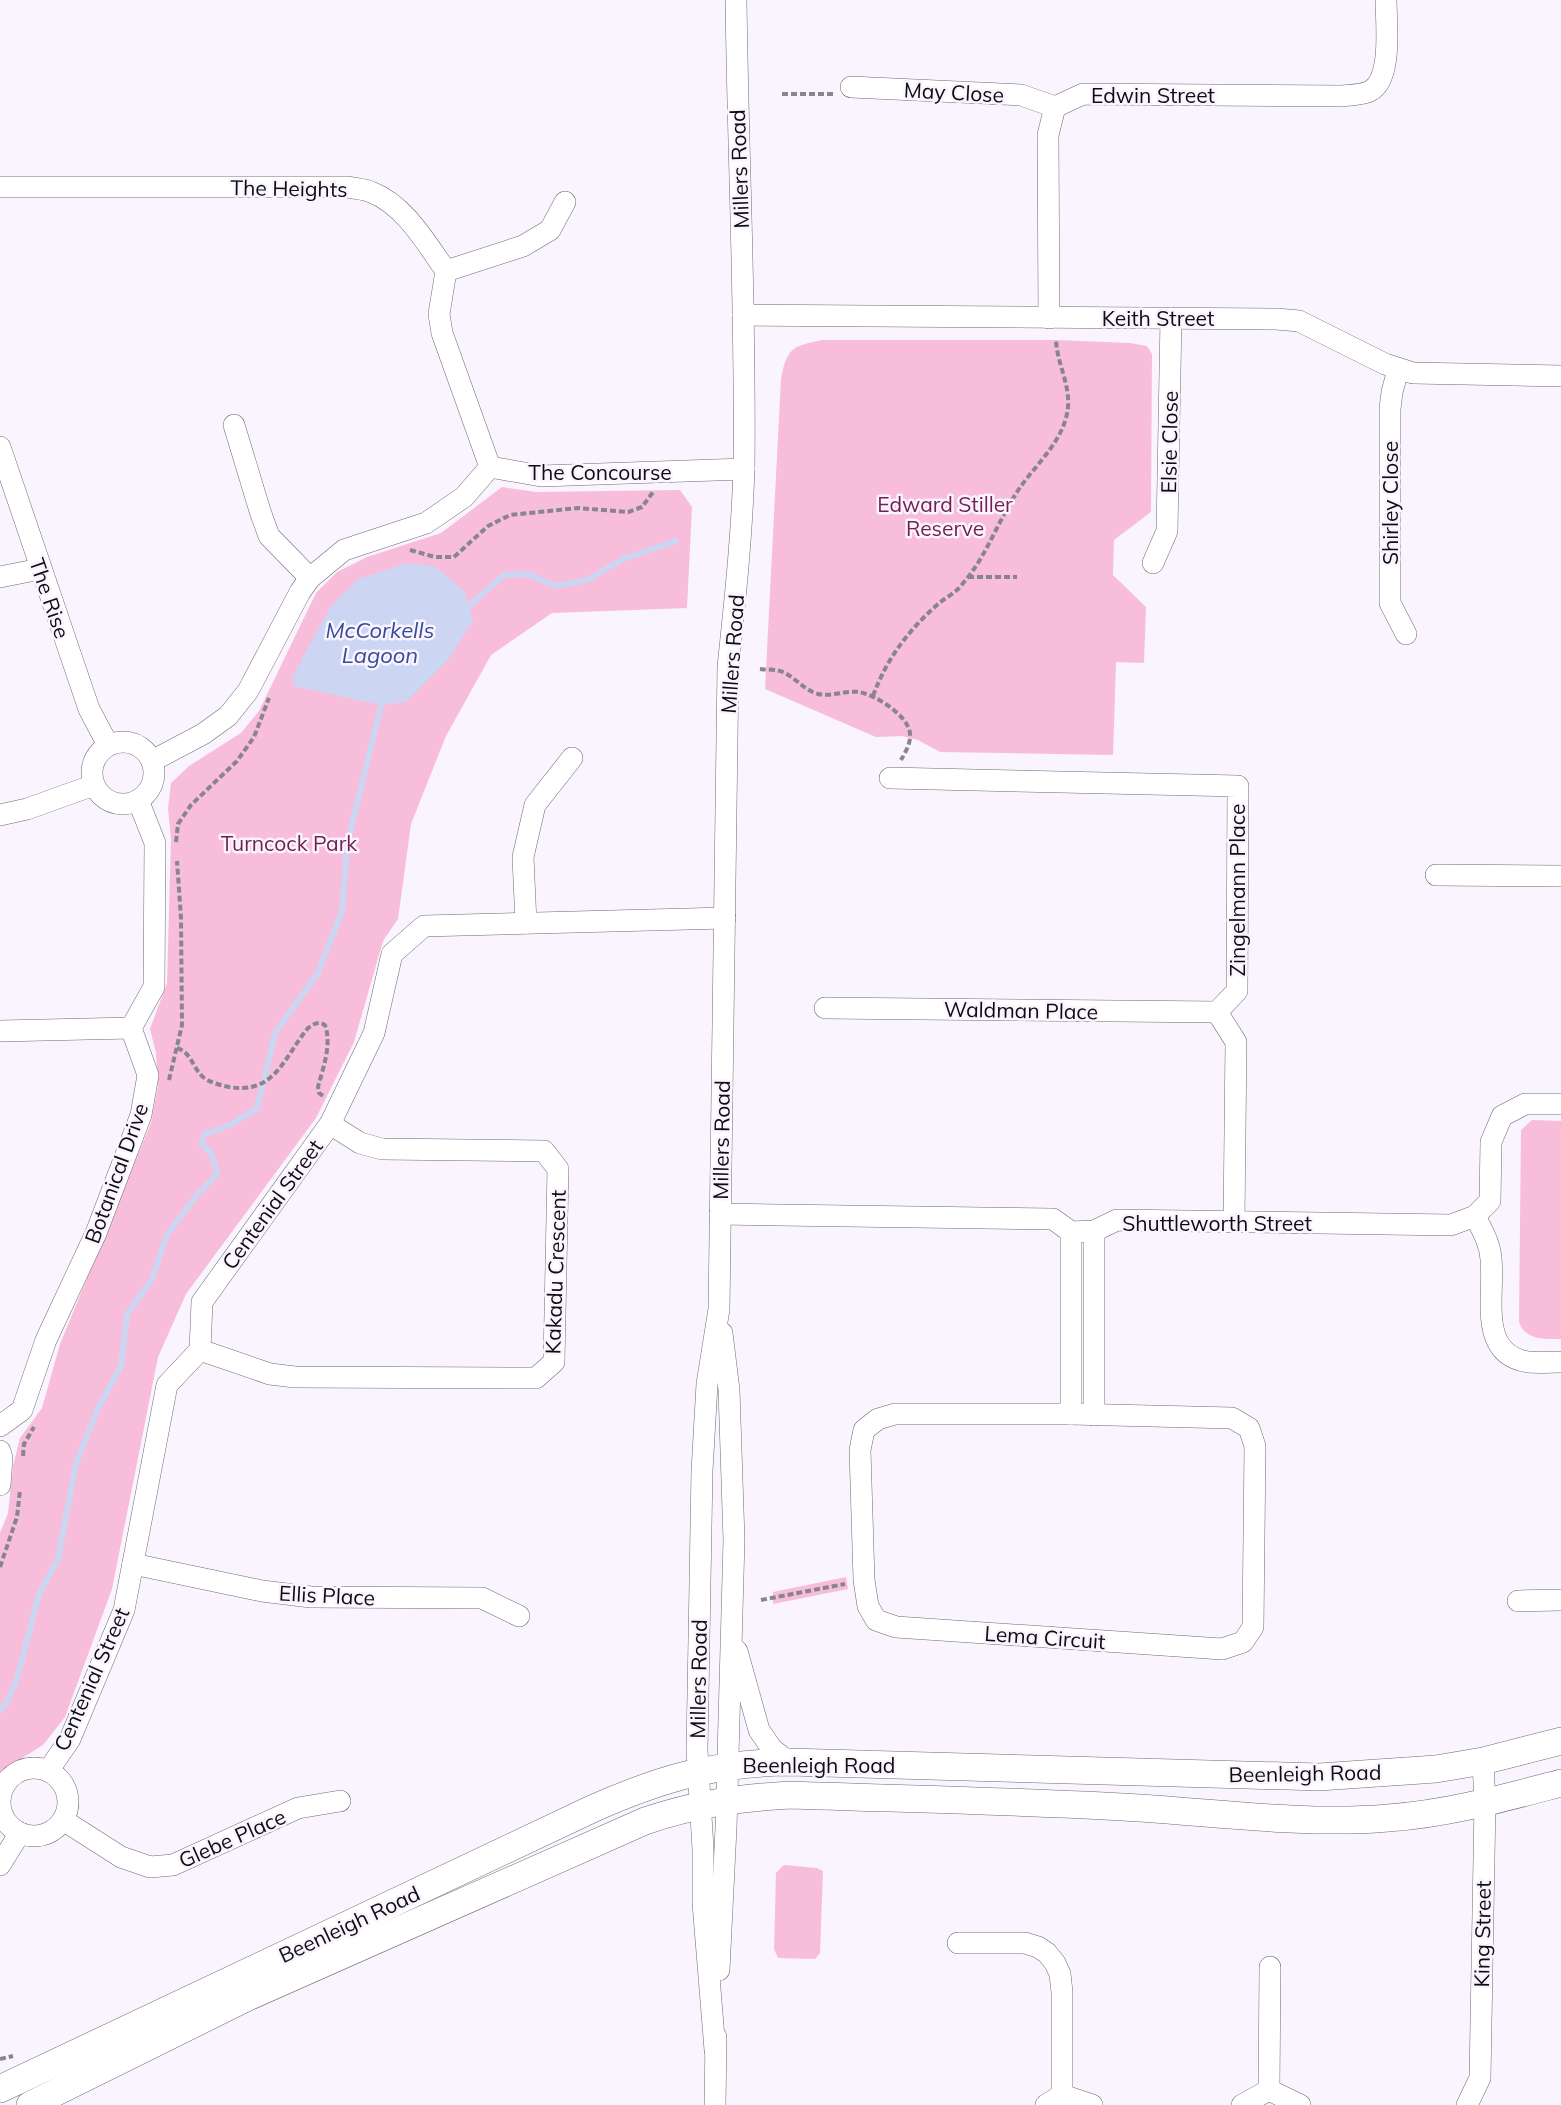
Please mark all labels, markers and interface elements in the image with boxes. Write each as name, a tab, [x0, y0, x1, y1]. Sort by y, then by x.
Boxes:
street label: May Close	[903, 76, 1005, 108]
street label: Edwin Street	[1091, 82, 1215, 108]
street label: Millers Road	[724, 109, 754, 229]
street label: The Heights	[230, 174, 348, 202]
street label: Keith Street	[1102, 305, 1214, 331]
street label: Elsie Close	[1155, 390, 1183, 494]
street label: Shirley Close	[1377, 441, 1403, 565]
street label: The Concourse	[528, 459, 672, 485]
park label: Edward Stiller Reserve	[877, 491, 1013, 541]
street label: The Rise	[24, 554, 76, 642]
street label: Millers Road	[715, 594, 749, 714]
water label: McCorkells Lagoon	[326, 616, 435, 669]
street label: Zingelmann Place	[1224, 804, 1250, 976]
park label: Turncock Park	[221, 830, 357, 856]
street label: Waldman Place	[944, 996, 1098, 1024]
street label: Millers Road	[707, 1080, 735, 1200]
street label: Botanical Drive	[79, 1099, 153, 1247]
street label: Centenial Street	[216, 1134, 328, 1274]
street label: Kakadu Crescent	[539, 1189, 571, 1355]
street label: Shuttleworth Street	[1122, 1210, 1312, 1236]
street label: Ellis Place	[278, 1580, 376, 1610]
street label: Centenial Street	[48, 1603, 134, 1755]
street label: Millers Road	[684, 1619, 712, 1739]
street label: Lema Circuit	[984, 1620, 1106, 1654]
street label: Beenleigh Road	[743, 1752, 895, 1778]
street label: Beenleigh Road	[1228, 1759, 1382, 1787]
street label: Glebe Place	[175, 1803, 289, 1873]
street label: Beenleigh Road	[274, 1880, 424, 1968]
street label: King Street	[1468, 1880, 1496, 1988]

